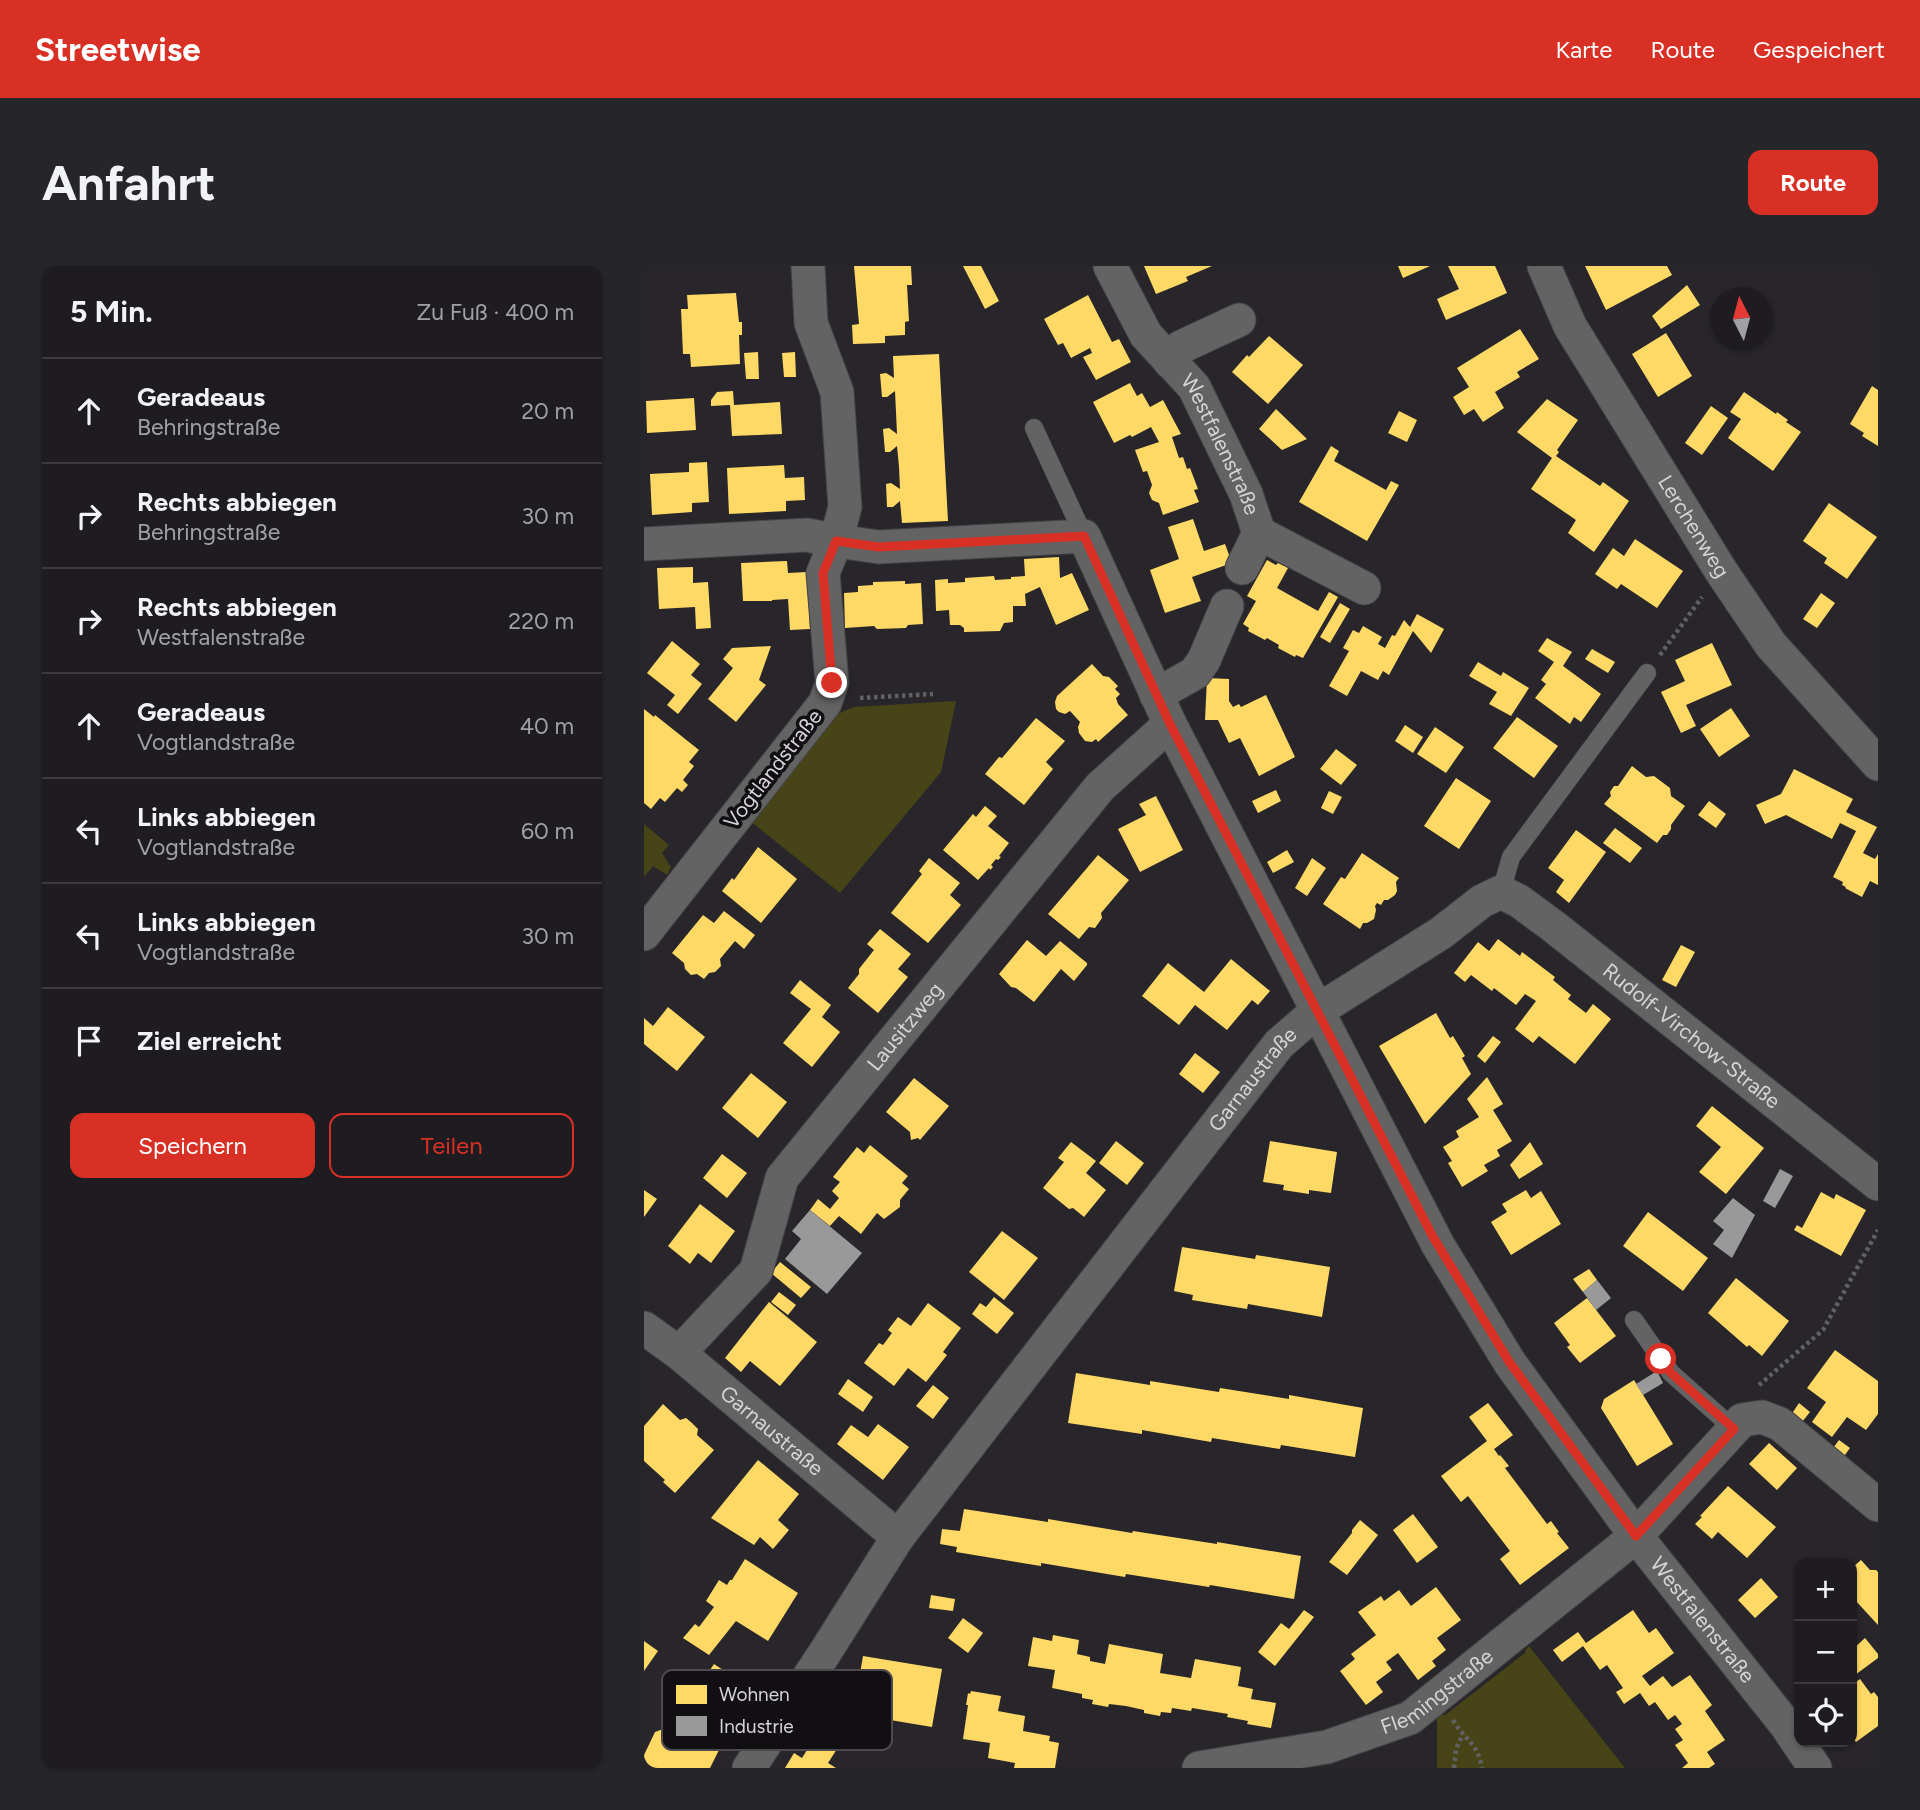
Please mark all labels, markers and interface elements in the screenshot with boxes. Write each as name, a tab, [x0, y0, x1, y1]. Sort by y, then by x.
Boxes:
text: Streetwise	[35, 30, 201, 69]
text: Karte	[1556, 35, 1612, 64]
text: Route	[1650, 35, 1715, 64]
text: Gespeichert	[1753, 35, 1885, 64]
button: Route	[1748, 150, 1878, 215]
text: Anfahrt	[42, 153, 216, 212]
north arrow	[1710, 287, 1773, 350]
text: 5 Min.	[70, 293, 153, 330]
text: Zu Fuß · 400 m	[416, 298, 574, 326]
street label: Westfalenstraße	[1176, 368, 1265, 518]
text: Geradeaus	[137, 381, 265, 413]
icon: ahead	[70, 392, 108, 430]
text: 20 m	[521, 397, 574, 425]
text: Behringstraße	[137, 413, 280, 441]
street label: Lerchenweg	[1653, 471, 1735, 582]
text: Rechts abbiegen	[137, 486, 337, 518]
icon: right	[70, 497, 108, 535]
text: 30 m	[521, 502, 574, 530]
text: Behringstraße	[137, 518, 280, 546]
text: Rechts abbiegen	[137, 591, 337, 623]
icon: right	[70, 602, 108, 640]
text: 220 m	[508, 607, 574, 635]
text: Westfalenstraße	[137, 623, 305, 651]
route end	[816, 667, 847, 698]
text: Geradeaus	[137, 696, 265, 728]
street label: Vogtlandstraße	[718, 704, 827, 833]
icon: ahead	[70, 707, 108, 745]
text: 40 m	[520, 712, 574, 740]
text: Vogtlandstraße	[137, 728, 295, 756]
text: Links abbiegen	[137, 801, 316, 833]
icon: left	[70, 812, 108, 850]
text: 60 m	[521, 817, 574, 845]
text: Vogtlandstraße	[137, 833, 295, 861]
text: Links abbiegen	[137, 906, 316, 938]
icon: left	[70, 917, 108, 955]
text: 30 m	[521, 922, 574, 950]
text: Vogtlandstraße	[137, 938, 295, 966]
street label: Rudolf-Virchow-Straße	[1598, 958, 1785, 1114]
street label: Lausitzweg	[861, 977, 948, 1076]
street label: Garnaustraße	[1203, 1021, 1302, 1136]
icon: arrive	[70, 1022, 108, 1060]
text: Ziel erreicht	[137, 1025, 282, 1057]
button: Speichern	[70, 1113, 315, 1178]
button: Teilen	[329, 1113, 574, 1178]
route start	[1645, 1343, 1676, 1374]
street label: Garnaustraße	[715, 1380, 829, 1481]
street label: Westfalenstraße	[1645, 1552, 1761, 1688]
map controls	[1794, 1558, 1857, 1747]
button: +	[1794, 1558, 1857, 1621]
button: −	[1794, 1621, 1857, 1684]
street label: Flemingstraße	[1377, 1643, 1498, 1739]
legend	[662, 1670, 892, 1750]
text: Wohnen	[719, 1683, 790, 1706]
button: locate	[1794, 1684, 1857, 1747]
text: Industrie	[719, 1715, 794, 1738]

